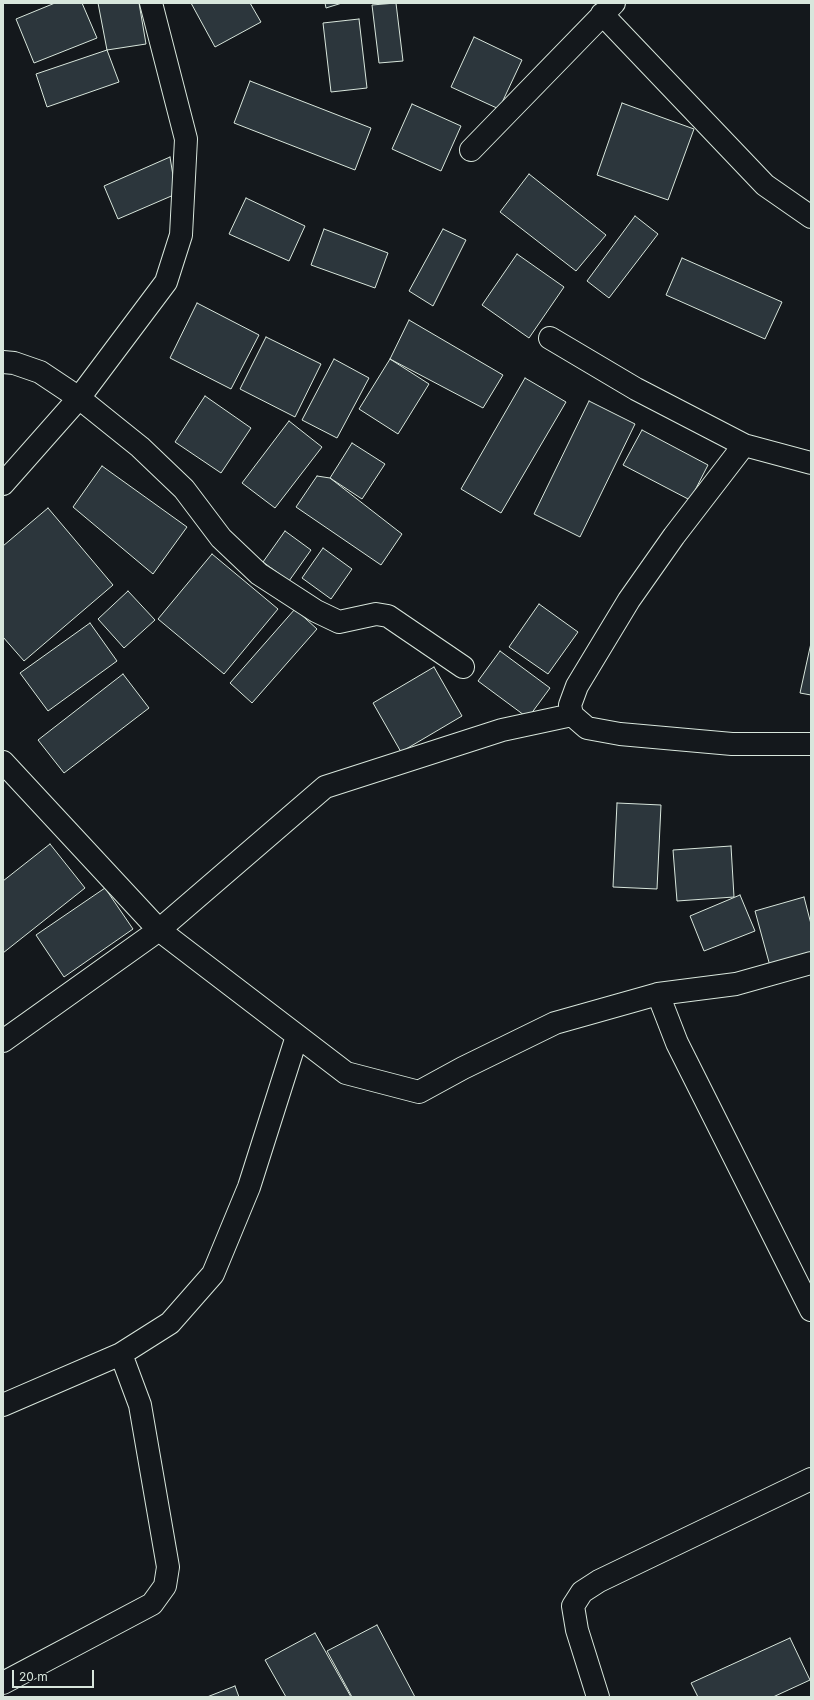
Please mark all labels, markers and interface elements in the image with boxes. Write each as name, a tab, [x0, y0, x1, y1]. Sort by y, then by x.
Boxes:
scale bar	[14, 1662, 96, 1688]
text: 20 m	[19, 1669, 48, 1684]

